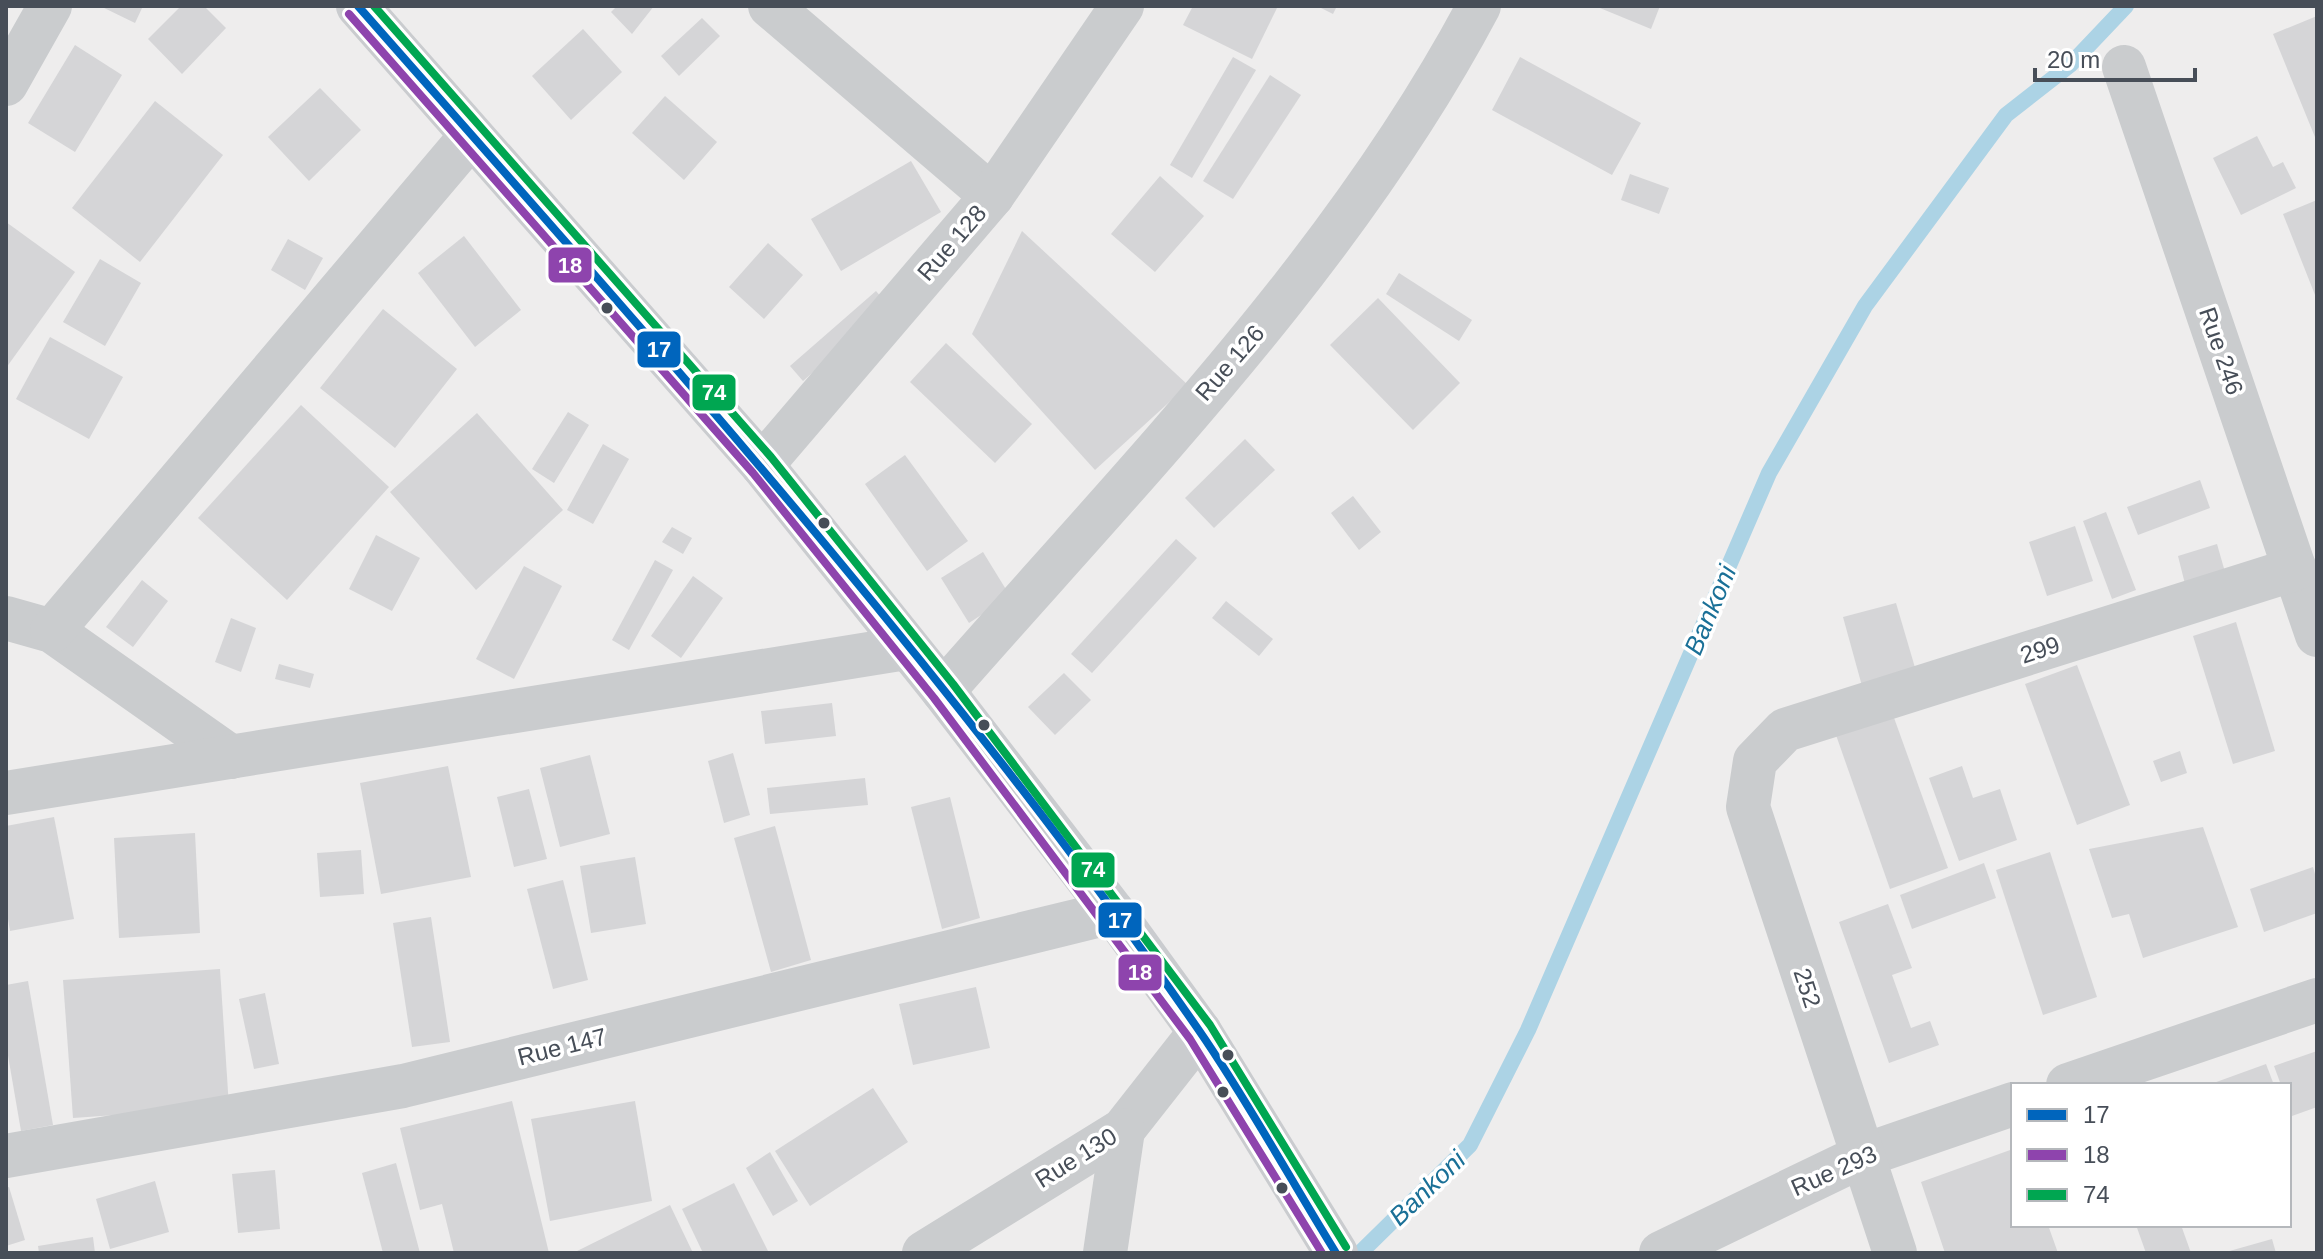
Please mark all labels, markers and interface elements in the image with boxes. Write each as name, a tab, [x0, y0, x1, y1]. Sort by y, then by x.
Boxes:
scale bar	[2035, 32, 2195, 82]
text: 20 m	[2047, 46, 2100, 73]
street label: Rue 128	[912, 200, 992, 286]
line badge: 18	[547, 246, 593, 284]
text: 18	[558, 253, 582, 278]
unlabelled marker	[599, 300, 615, 316]
street label: Rue 246	[2194, 304, 2249, 398]
street label: Rue 126	[1190, 320, 1270, 406]
line badge: 17	[636, 330, 682, 369]
text: 17	[647, 337, 671, 362]
line badge: 74	[691, 373, 737, 412]
text: 74	[702, 380, 727, 405]
unlabelled marker	[816, 515, 832, 531]
water label: Bankoni	[1678, 560, 1743, 659]
street label: 299	[2017, 630, 2063, 669]
unlabelled marker	[976, 717, 992, 733]
line badge: 74	[1070, 851, 1116, 889]
text: 74	[1081, 857, 1106, 882]
line badge: 17	[1097, 901, 1143, 939]
text: 17	[1108, 908, 1132, 933]
line badge: 18	[1117, 953, 1163, 992]
text: 18	[1128, 960, 1152, 985]
street label: 252	[1788, 965, 1827, 1011]
street label: Rue 147	[515, 1022, 609, 1071]
unlabelled marker	[1220, 1047, 1236, 1063]
legend	[2011, 1083, 2291, 1227]
unlabelled marker	[1215, 1084, 1231, 1100]
text: 17	[2083, 1101, 2110, 1128]
street label: Rue 130	[1030, 1122, 1121, 1193]
street label: Rue 293	[1787, 1140, 1881, 1201]
text: 18	[2083, 1141, 2110, 1168]
water label: Bankoni	[1383, 1144, 1472, 1231]
unlabelled marker	[1274, 1180, 1290, 1196]
text: 74	[2083, 1181, 2110, 1208]

